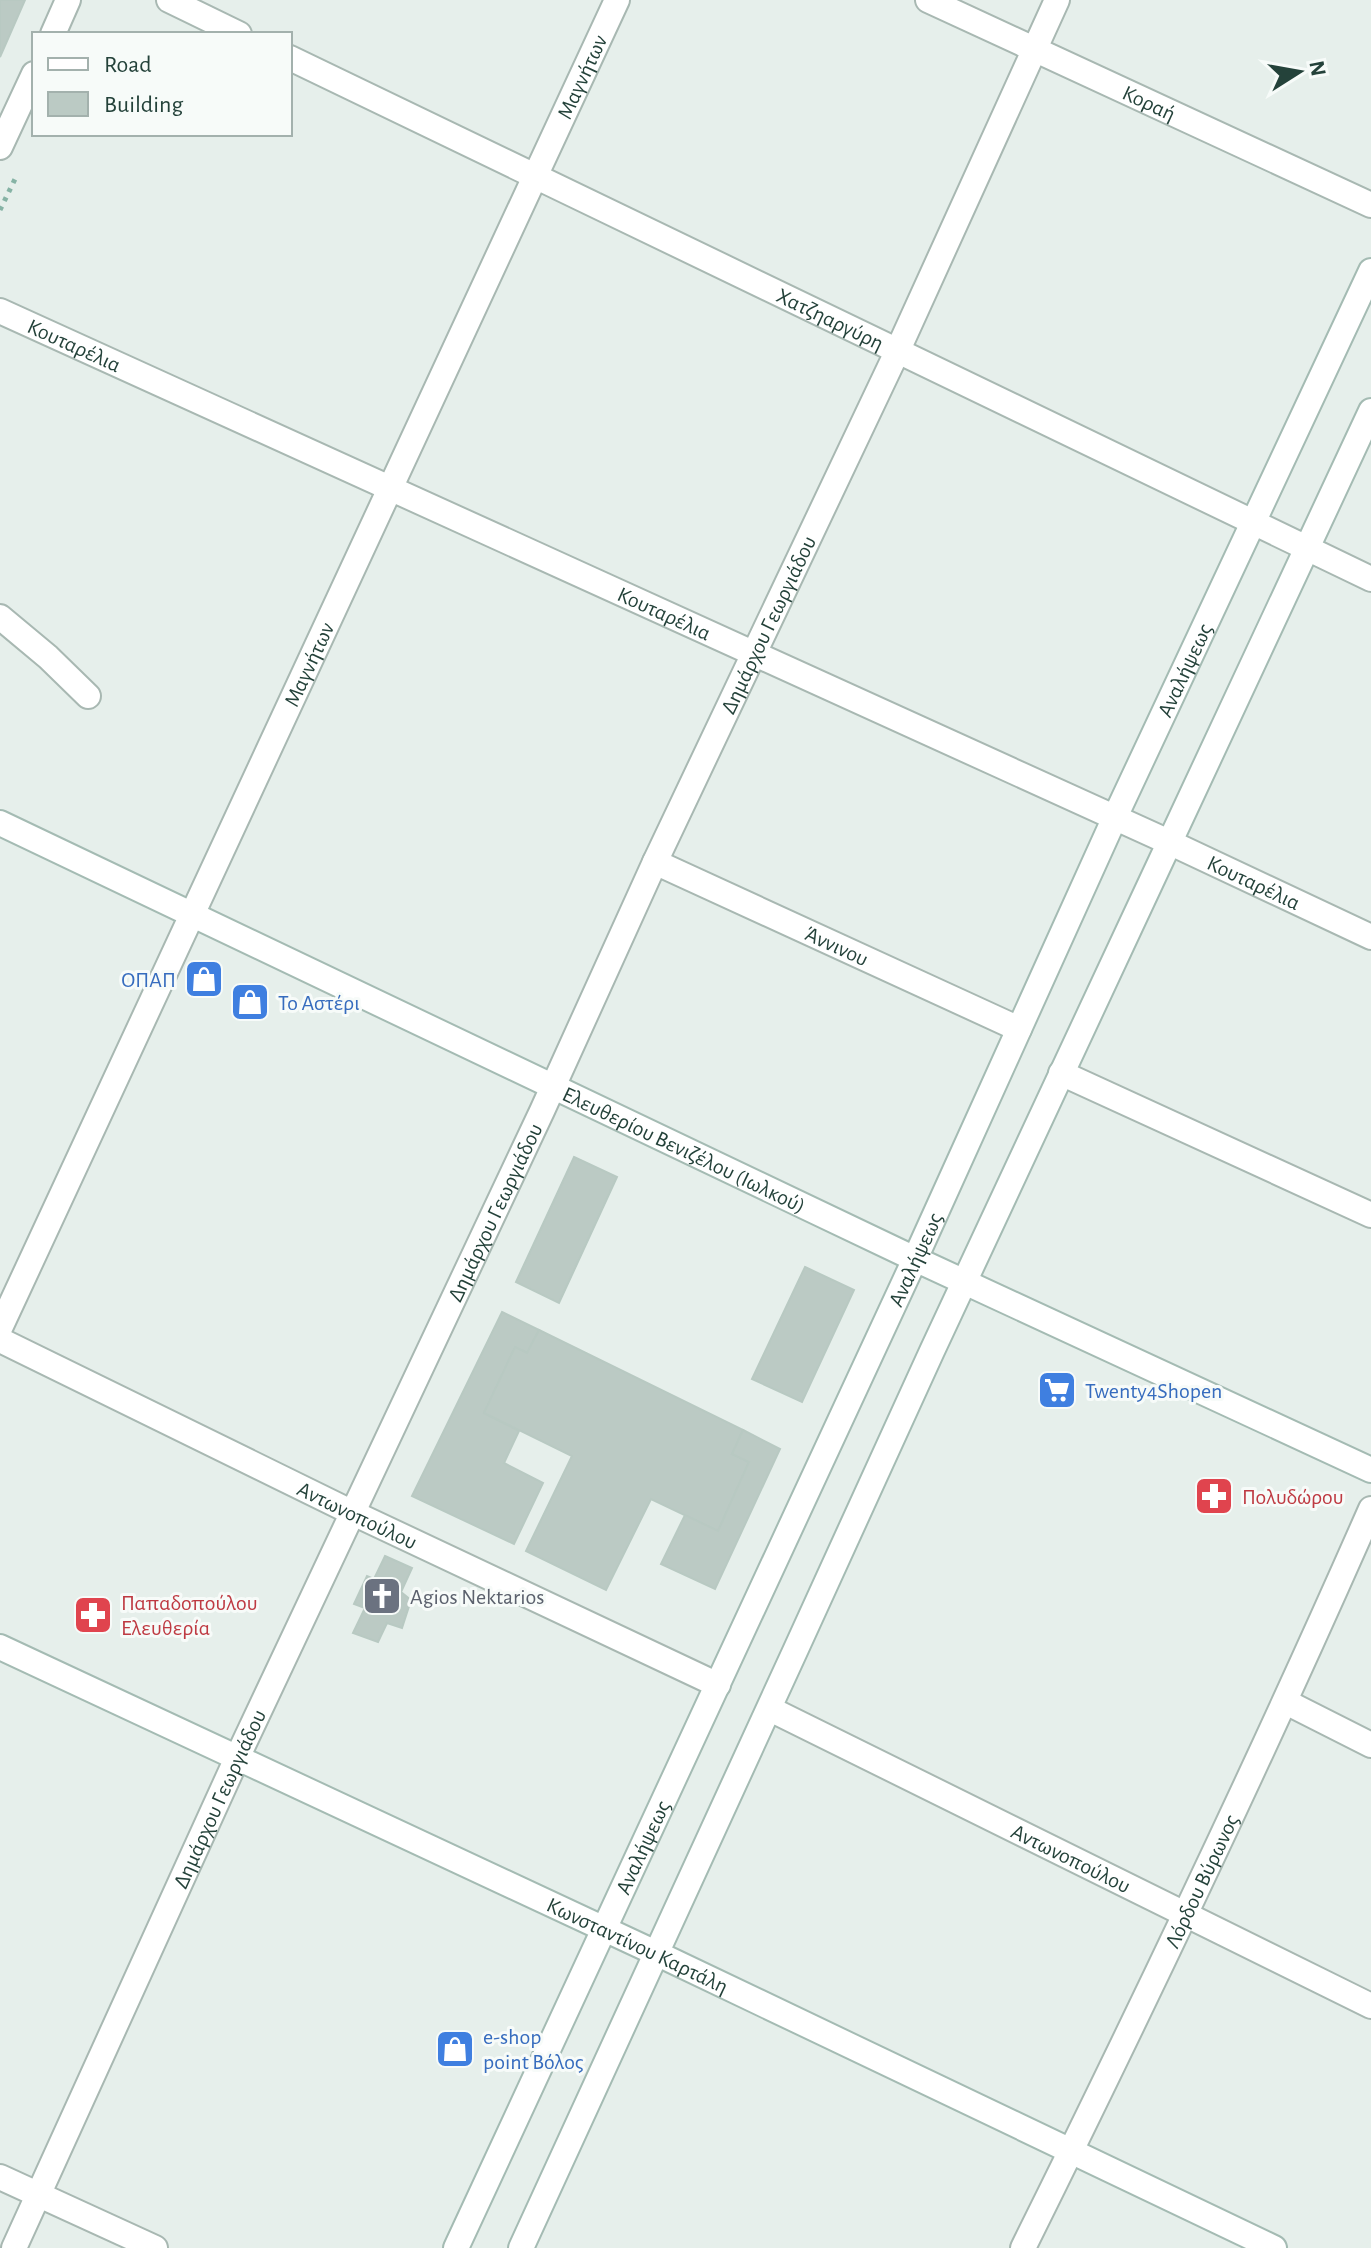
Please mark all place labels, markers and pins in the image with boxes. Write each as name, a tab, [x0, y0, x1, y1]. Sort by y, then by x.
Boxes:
shop icon: ΟΠΑΠ	[183, 958, 225, 1000]
place label: ΟΠΑΠ	[121, 969, 176, 991]
shop icon: Το Αστέρι	[229, 981, 271, 1023]
place label: Το Αστέρι	[278, 992, 360, 1014]
supermarket icon: Twenty4Shopen	[1036, 1369, 1078, 1411]
place label: Twenty4Shopen	[1085, 1380, 1222, 1402]
pharmacy icon: Πολυδώρου	[1193, 1475, 1235, 1517]
place label: Πολυδώρου	[1242, 1486, 1344, 1508]
church icon: Agios Nektarios	[361, 1575, 403, 1617]
place label: Agios Nektarios	[410, 1586, 544, 1608]
place label: Παπαδοπούλου Ελευθερία	[121, 1592, 258, 1639]
pharmacy icon: Παπαδοπούλου Ελευθερία	[72, 1594, 114, 1636]
place label: e-shop point Βόλος	[483, 2026, 583, 2073]
shop icon: e-shop point Βόλος	[434, 2028, 476, 2070]

